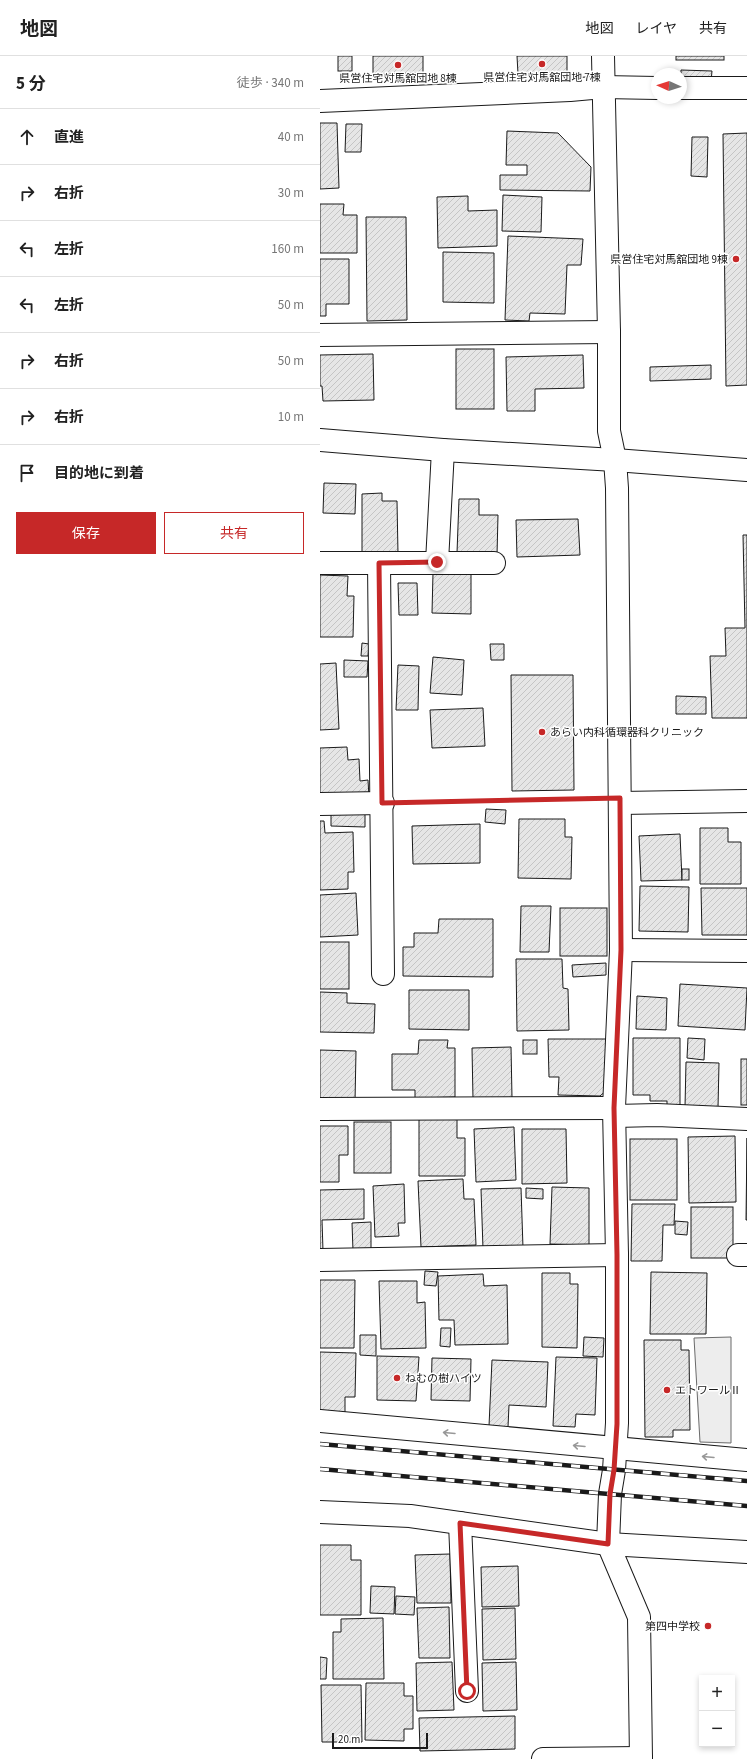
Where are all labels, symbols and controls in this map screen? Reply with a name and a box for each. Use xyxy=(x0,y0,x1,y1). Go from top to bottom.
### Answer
text: 地図 xyxy=(20,16,58,43)
text: 地図 xyxy=(585,19,613,39)
text: レイヤ xyxy=(635,19,677,39)
text: 共有 xyxy=(699,19,727,39)
marker: 県営住宅対馬舘団地 7棟 xyxy=(537,59,547,69)
marker: 県営住宅対馬舘団地 8棟 xyxy=(393,60,403,70)
north arrow xyxy=(651,68,687,104)
place label: 県営住宅対馬舘団地 7棟 xyxy=(483,70,601,85)
place label: 県営住宅対馬舘団地 8棟 xyxy=(339,71,457,86)
text: 5 分 xyxy=(16,72,45,96)
text: 徒歩 · 340 m xyxy=(237,74,304,92)
icon: ahead xyxy=(16,126,38,148)
text: 直進 xyxy=(54,127,84,148)
text: 40 m xyxy=(278,128,304,146)
icon: right xyxy=(16,182,38,204)
text: 右折 xyxy=(54,183,84,204)
text: 30 m xyxy=(278,184,304,202)
icon: left xyxy=(16,238,38,260)
text: 左折 xyxy=(54,239,84,260)
text: 160 m xyxy=(271,240,304,258)
place label: 県営住宅対馬舘団地 9棟 xyxy=(610,252,728,267)
marker: 県営住宅対馬舘団地 9棟 xyxy=(731,254,741,264)
icon: left xyxy=(16,294,38,316)
text: 左折 xyxy=(54,295,84,316)
text: 50 m xyxy=(278,296,304,314)
icon: right xyxy=(16,350,38,372)
text: 右折 xyxy=(54,351,84,372)
text: 50 m xyxy=(278,352,304,370)
icon: right xyxy=(16,406,38,428)
text: 右折 xyxy=(54,407,84,428)
text: 10 m xyxy=(278,408,304,426)
icon: arrive xyxy=(16,462,38,484)
text: 目的地に到着 xyxy=(54,463,144,484)
button: 保存 xyxy=(16,512,156,554)
button: 共有 xyxy=(164,512,304,554)
route end xyxy=(428,553,446,571)
place label: あらい内科循環器科クリニック xyxy=(550,725,704,740)
marker: あらい内科循環器科クリニック xyxy=(537,727,547,737)
place label: ねむの樹ハイツ xyxy=(405,1371,482,1386)
marker: ねむの樹ハイツ xyxy=(392,1373,402,1383)
place label: エトワールⅡ xyxy=(675,1383,741,1398)
marker: エトワールⅡ xyxy=(662,1385,672,1395)
one-way arrow xyxy=(443,1430,456,1437)
one-way arrow xyxy=(573,1442,586,1449)
one-way arrow xyxy=(702,1453,715,1461)
place label: 第四中学校 xyxy=(645,1619,700,1634)
marker: 第四中学校 xyxy=(703,1621,713,1631)
map controls xyxy=(699,1675,735,1747)
button: + xyxy=(699,1675,735,1711)
route start xyxy=(458,1682,476,1700)
button: − xyxy=(699,1711,735,1747)
scale bar xyxy=(332,1731,428,1750)
text: 20 m xyxy=(338,1732,360,1747)

